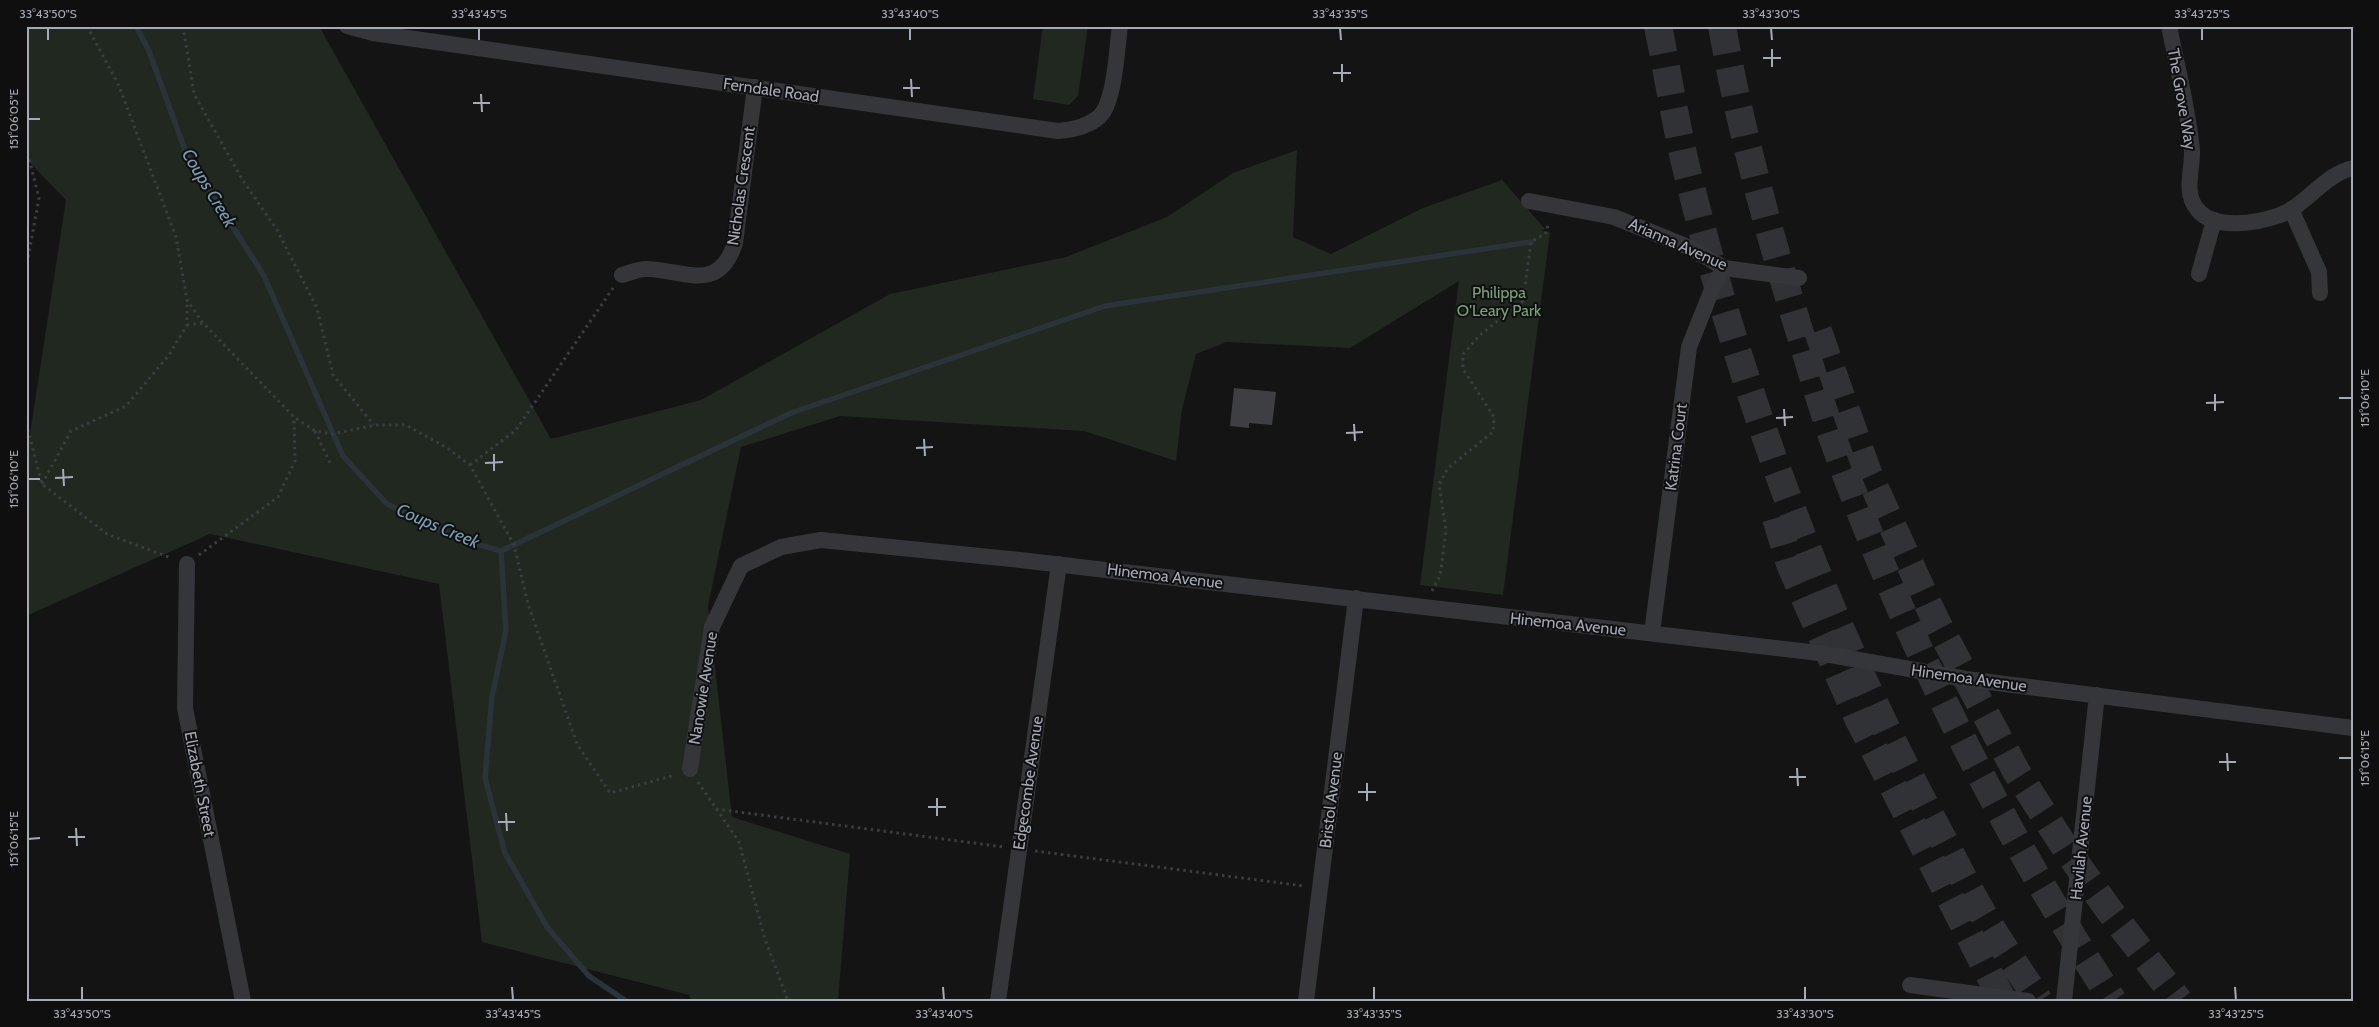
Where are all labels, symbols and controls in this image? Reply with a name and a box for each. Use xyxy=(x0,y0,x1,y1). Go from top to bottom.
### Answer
text: 33°43'50"S xyxy=(19,6,77,21)
text: 33°43'45"S xyxy=(451,6,507,21)
text: 33°43'40"S xyxy=(881,6,939,21)
text: 33°43'35"S xyxy=(1312,6,1368,21)
text: 33°43'30"S xyxy=(1742,6,1800,21)
text: 33°43'25"S xyxy=(2174,6,2230,21)
street label: The Grove Way xyxy=(2164,47,2200,151)
street label: Ferndale Road xyxy=(722,74,820,106)
text: 151°06'05"E xyxy=(6,88,21,149)
street label: Nicholas Crescent xyxy=(723,125,759,247)
water label: Coups Creek xyxy=(177,145,242,232)
street label: Arianna Avenue xyxy=(1626,214,1730,274)
park label: Philippa O'Leary Park xyxy=(1457,283,1542,320)
text: 151°06'10"E xyxy=(2357,369,2372,427)
street label: Katrina Court xyxy=(1661,402,1691,492)
text: 151°06'10"E xyxy=(6,450,21,508)
water label: Coups Creek xyxy=(393,499,484,554)
street label: Hinemoa Avenue xyxy=(1106,559,1224,593)
street label: Hinemoa Avenue xyxy=(1509,608,1627,640)
street label: Nanowie Avenue xyxy=(685,630,721,746)
street label: Hinemoa Avenue xyxy=(1910,660,2028,696)
street label: Edgecombe Avenue xyxy=(1009,715,1047,851)
street label: Elizabeth Street xyxy=(180,730,220,839)
text: 151°06'15"E xyxy=(2357,730,2372,786)
street label: Bristol Avenue xyxy=(1316,751,1346,849)
street label: Havilah Avenue xyxy=(2066,795,2096,901)
text: 151°06'15"E xyxy=(6,811,21,867)
text: 33°43'50"S xyxy=(53,1006,111,1021)
text: 33°43'45"S xyxy=(485,1006,541,1021)
text: 33°43'40"S xyxy=(915,1006,973,1021)
text: 33°43'35"S xyxy=(1346,1006,1402,1021)
text: 33°43'30"S xyxy=(1776,1006,1834,1021)
text: 33°43'25"S xyxy=(2208,1006,2264,1021)

